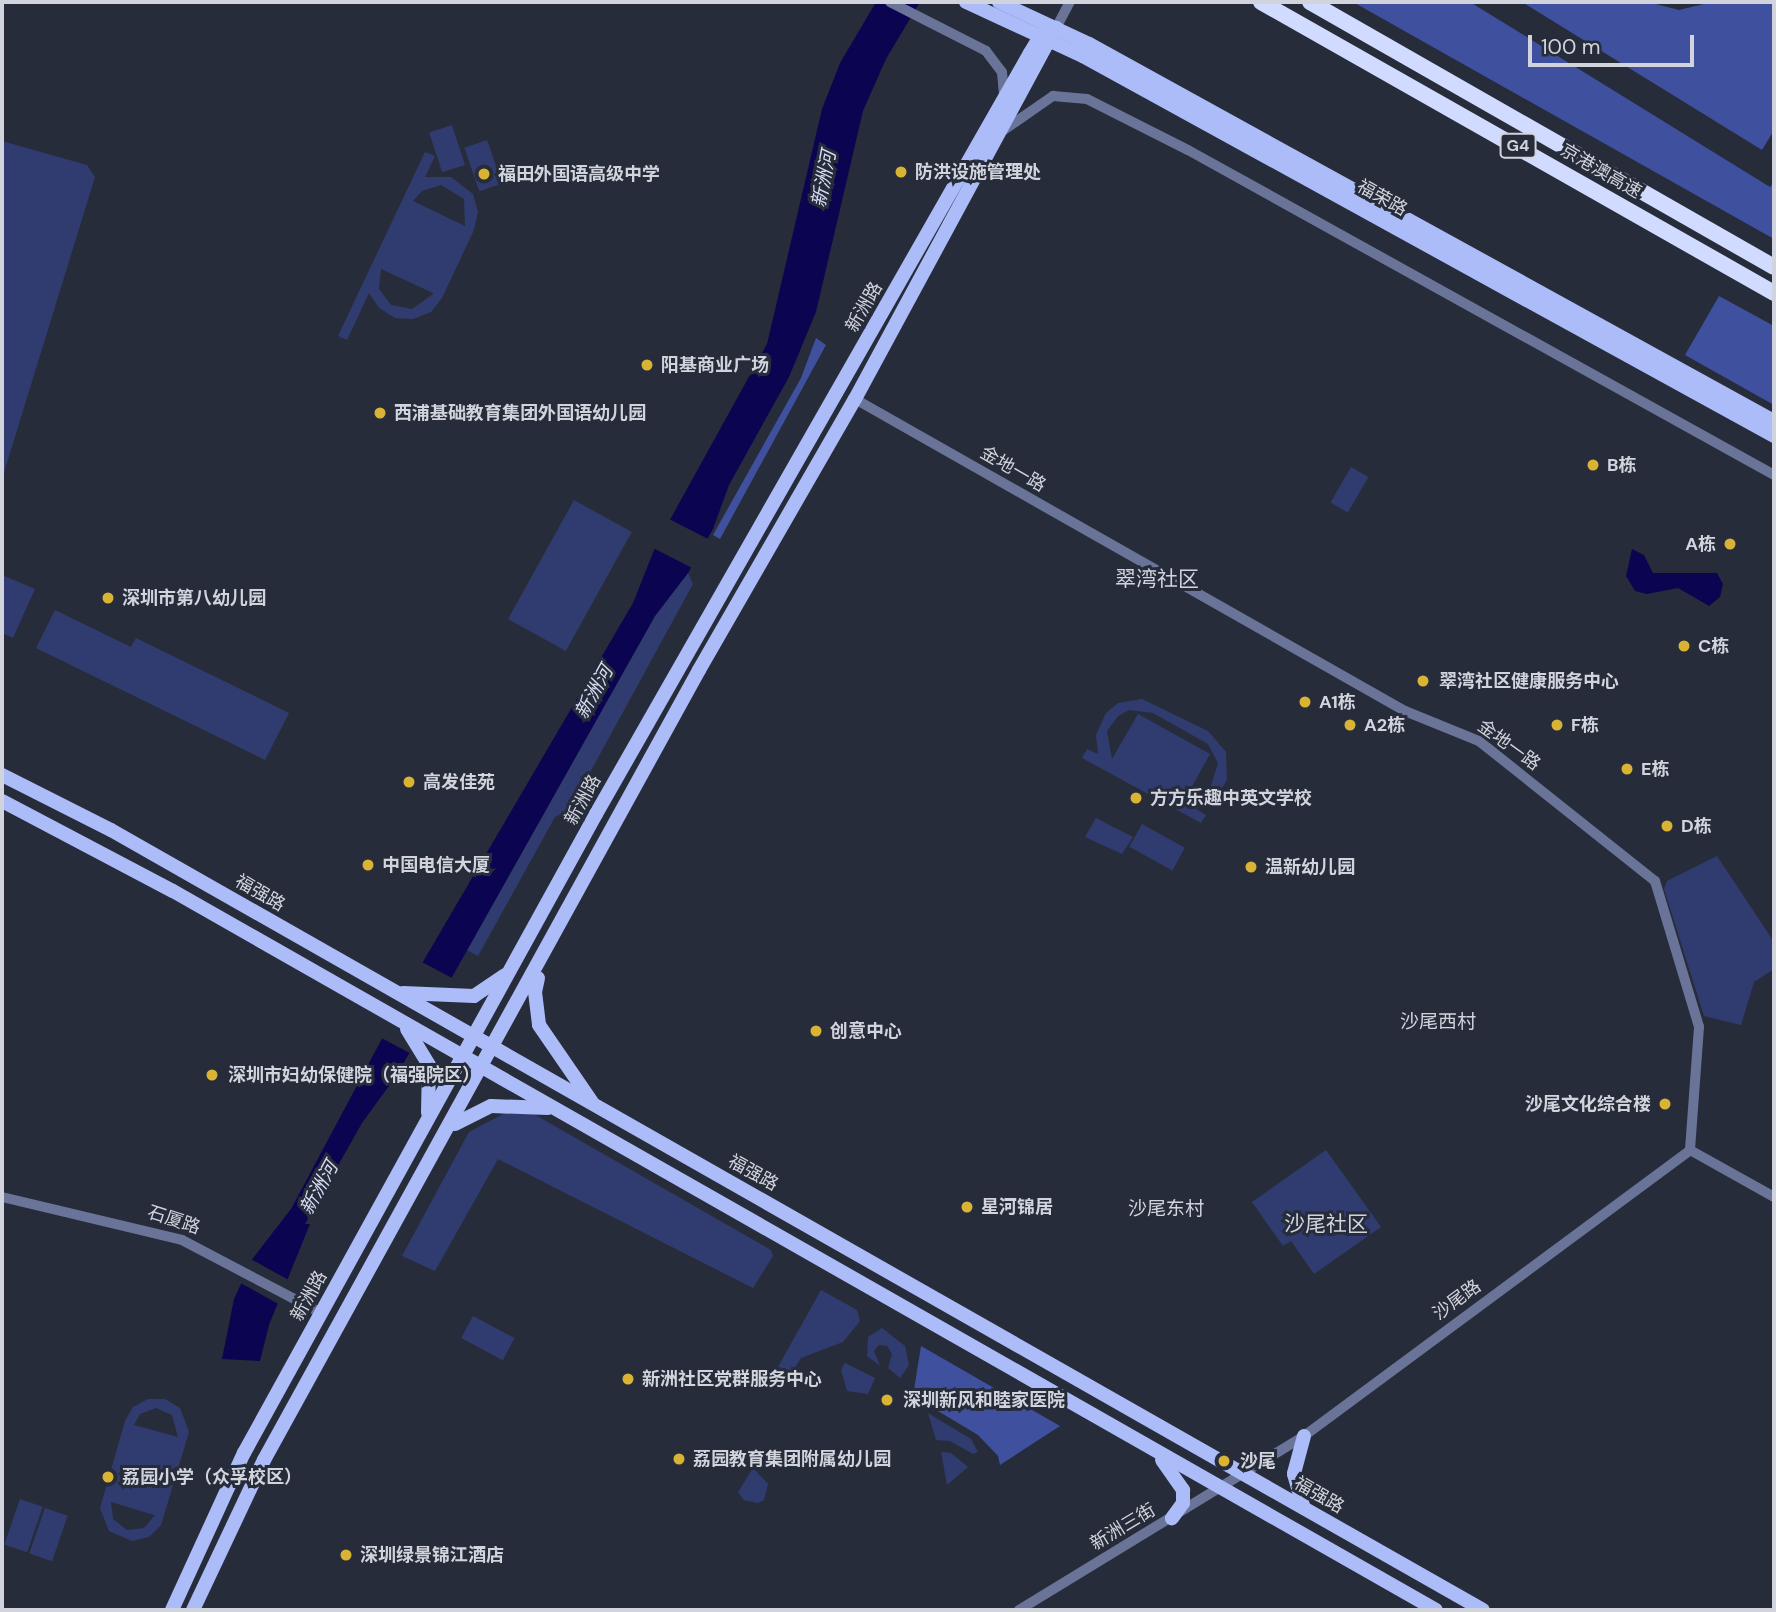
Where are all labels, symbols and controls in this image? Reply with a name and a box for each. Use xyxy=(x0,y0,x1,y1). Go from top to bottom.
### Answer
scale bar xyxy=(1531,21,1697,65)
text: 100 m xyxy=(1541,33,1601,61)
road number: G4 xyxy=(1499,134,1537,158)
street label: 京港澳高速 xyxy=(1557,139,1645,203)
water label: 新洲河 xyxy=(807,149,841,209)
place label: 防洪设施管理处 xyxy=(915,161,1041,183)
place label: 福田外国语高级中学 xyxy=(498,163,660,185)
marker: 防洪设施管理处 xyxy=(893,164,909,180)
marker: 福田外国语高级中学 xyxy=(476,166,492,182)
street label: 福荣路 xyxy=(1353,175,1411,221)
street label: 新洲路 xyxy=(841,278,887,336)
place label: 阳基商业广场 xyxy=(661,354,769,376)
marker: 阳基商业广场 xyxy=(639,357,655,373)
place label: 西浦基础教育集团外国语幼儿园 xyxy=(394,402,646,424)
marker: 西浦基础教育集团外国语幼儿园 xyxy=(372,405,388,421)
street label: 金地一路 xyxy=(976,442,1050,496)
place label: B栋 xyxy=(1607,454,1636,476)
marker: B栋 xyxy=(1585,457,1601,473)
place label: A栋 xyxy=(1685,533,1716,555)
marker: A栋 xyxy=(1722,536,1738,552)
district label: 翠湾社区 xyxy=(1115,566,1199,592)
place label: 深圳市第八幼儿园 xyxy=(122,587,266,609)
marker: 深圳市第八幼儿园 xyxy=(100,590,116,606)
place label: C栋 xyxy=(1698,635,1729,657)
marker: C栋 xyxy=(1676,638,1692,654)
water label: 新洲河 xyxy=(570,662,618,722)
place label: 翠湾社区健康服务中心 xyxy=(1439,670,1619,692)
marker: 翠湾社区健康服务中心 xyxy=(1413,671,1433,691)
place label: A1栋 xyxy=(1319,691,1356,713)
marker: A1栋 xyxy=(1297,694,1313,710)
place label: A2栋 xyxy=(1364,714,1405,736)
place label: F栋 xyxy=(1571,714,1599,736)
street label: 金地一路 xyxy=(1474,715,1544,775)
marker: A2栋 xyxy=(1342,717,1358,733)
marker: F栋 xyxy=(1549,717,1565,733)
place label: E栋 xyxy=(1641,758,1669,780)
marker: E栋 xyxy=(1619,761,1635,777)
place label: 高发佳苑 xyxy=(423,771,495,793)
street label: 新洲路 xyxy=(560,771,606,829)
marker: 高发佳苑 xyxy=(401,774,417,790)
place label: 方方乐趣中英文学校 xyxy=(1150,787,1312,809)
marker: 方方乐趣中英文学校 xyxy=(1128,790,1144,806)
place label: D栋 xyxy=(1681,815,1712,837)
marker: D栋 xyxy=(1659,818,1675,834)
place label: 中国电信大厦 xyxy=(382,854,490,876)
place label: 温新幼儿园 xyxy=(1265,856,1355,878)
marker: 中国电信大厦 xyxy=(360,857,376,873)
marker: 温新幼儿园 xyxy=(1243,859,1259,875)
street label: 福强路 xyxy=(231,870,289,916)
district label: 沙尾西村 xyxy=(1400,1011,1476,1033)
place label: 创意中心 xyxy=(830,1020,902,1042)
marker: 创意中心 xyxy=(808,1023,824,1039)
place label: 深圳市妇幼保健院（福强院区） xyxy=(228,1064,480,1086)
marker: 深圳市妇幼保健院（福强院区） xyxy=(202,1065,222,1085)
place label: 沙尾文化综合楼 xyxy=(1525,1093,1651,1115)
marker: 沙尾文化综合楼 xyxy=(1657,1096,1673,1112)
street label: 福强路 xyxy=(724,1150,782,1196)
water label: 新洲河 xyxy=(295,1158,343,1218)
place label: 星河锦居 xyxy=(981,1196,1053,1218)
district label: 沙尾东村 xyxy=(1128,1198,1204,1220)
marker: 星河锦居 xyxy=(959,1199,975,1215)
street label: 石厦路 xyxy=(145,1201,203,1239)
district label: 沙尾社区 xyxy=(1284,1211,1368,1237)
street label: 新洲路 xyxy=(286,1267,332,1325)
street label: 沙尾路 xyxy=(1429,1275,1485,1325)
place label: 新洲社区党群服务中心 xyxy=(642,1368,822,1390)
marker: 新洲社区党群服务中心 xyxy=(620,1371,636,1387)
place label: 深圳新风和睦家医院 xyxy=(903,1389,1065,1411)
marker: 深圳新风和睦家医院 xyxy=(877,1390,897,1410)
place label: 荔园教育集团附属幼儿园 xyxy=(693,1448,891,1470)
place label: 沙尾 xyxy=(1240,1450,1276,1472)
marker: 荔园教育集团附属幼儿园 xyxy=(671,1451,687,1467)
marker: 沙尾 xyxy=(1214,1451,1234,1471)
place label: 荔园小学（众孚校区） xyxy=(122,1466,302,1488)
marker: 荔园小学（众孚校区） xyxy=(100,1469,116,1485)
street label: 福强路 xyxy=(1290,1472,1348,1518)
street label: 新洲三街 xyxy=(1087,1499,1159,1555)
place label: 深圳绿景锦江酒店 xyxy=(360,1544,504,1566)
marker: 深圳绿景锦江酒店 xyxy=(338,1547,354,1563)

